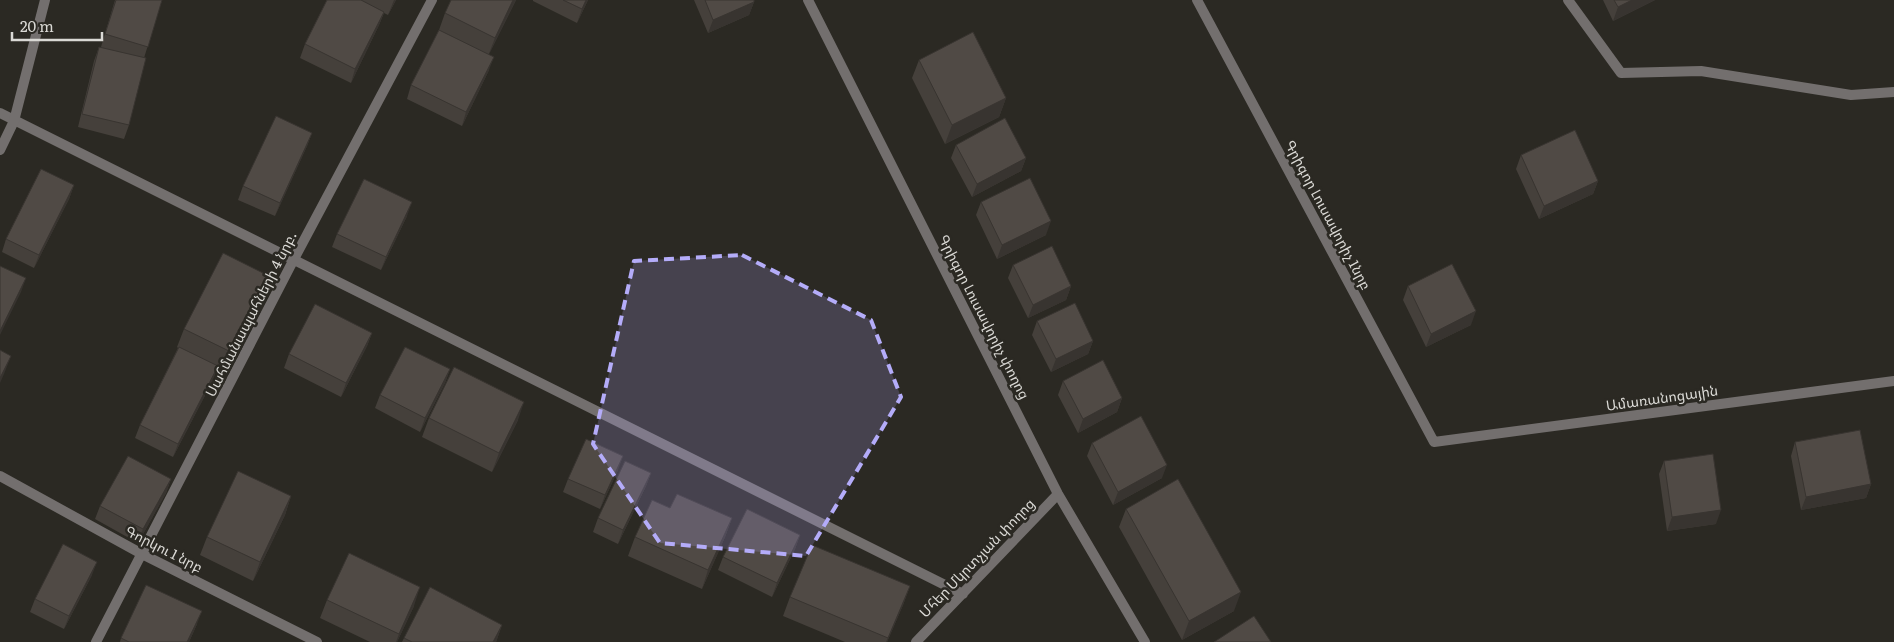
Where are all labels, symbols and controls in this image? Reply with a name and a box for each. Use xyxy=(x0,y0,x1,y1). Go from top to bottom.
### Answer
scale bar xyxy=(12,10,102,42)
text: 20 m xyxy=(20,14,54,37)
street label: Գրիգոր Լուսավորիչ 1նրբ xyxy=(1281,136,1377,293)
street label: Սահմանապահների 4 նրբ. xyxy=(200,227,301,400)
street label: Գրիգոր Լուսավորիչ փողոց xyxy=(935,231,1035,402)
street label: Ամառանոցային xyxy=(1605,379,1719,415)
street label: Մհեր Մկրտչյան փողոց xyxy=(914,493,1038,621)
street label: Գորկու 1 նրբ xyxy=(122,520,207,576)

